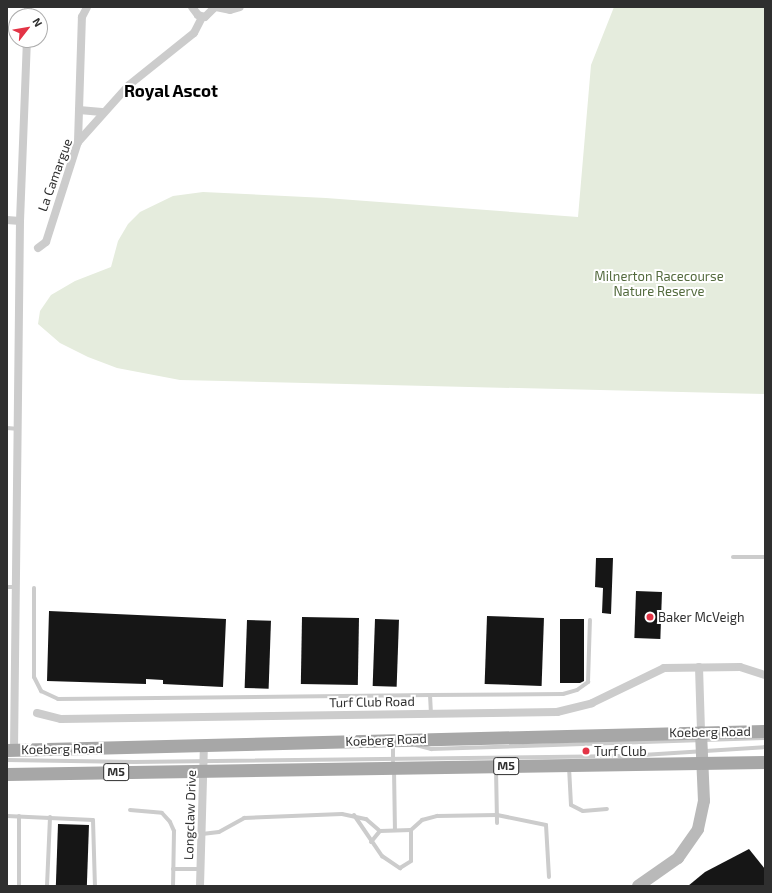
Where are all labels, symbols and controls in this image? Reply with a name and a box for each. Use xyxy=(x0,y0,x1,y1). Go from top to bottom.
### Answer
north arrow xyxy=(8,8,48,48)
text: N xyxy=(30,15,45,29)
district label: Royal Ascot xyxy=(124,81,218,101)
street label: La Camargue xyxy=(35,136,75,214)
park label: Milnerton Racecourse Nature Reserve xyxy=(594,269,724,300)
place label: Baker McVeigh xyxy=(658,609,745,625)
marker: Baker McVeigh xyxy=(645,612,655,622)
street label: Turf Club Road xyxy=(329,693,415,711)
street label: Koeberg Road xyxy=(669,723,751,741)
street label: Koeberg Road xyxy=(345,731,427,749)
street label: Koeberg Road xyxy=(21,740,103,758)
place label: Turf Club xyxy=(594,743,647,759)
marker: Turf Club xyxy=(581,746,591,756)
road number: M5 xyxy=(493,756,519,776)
road number: M5 xyxy=(103,762,129,782)
street label: Longclaw Drive xyxy=(181,769,199,861)

